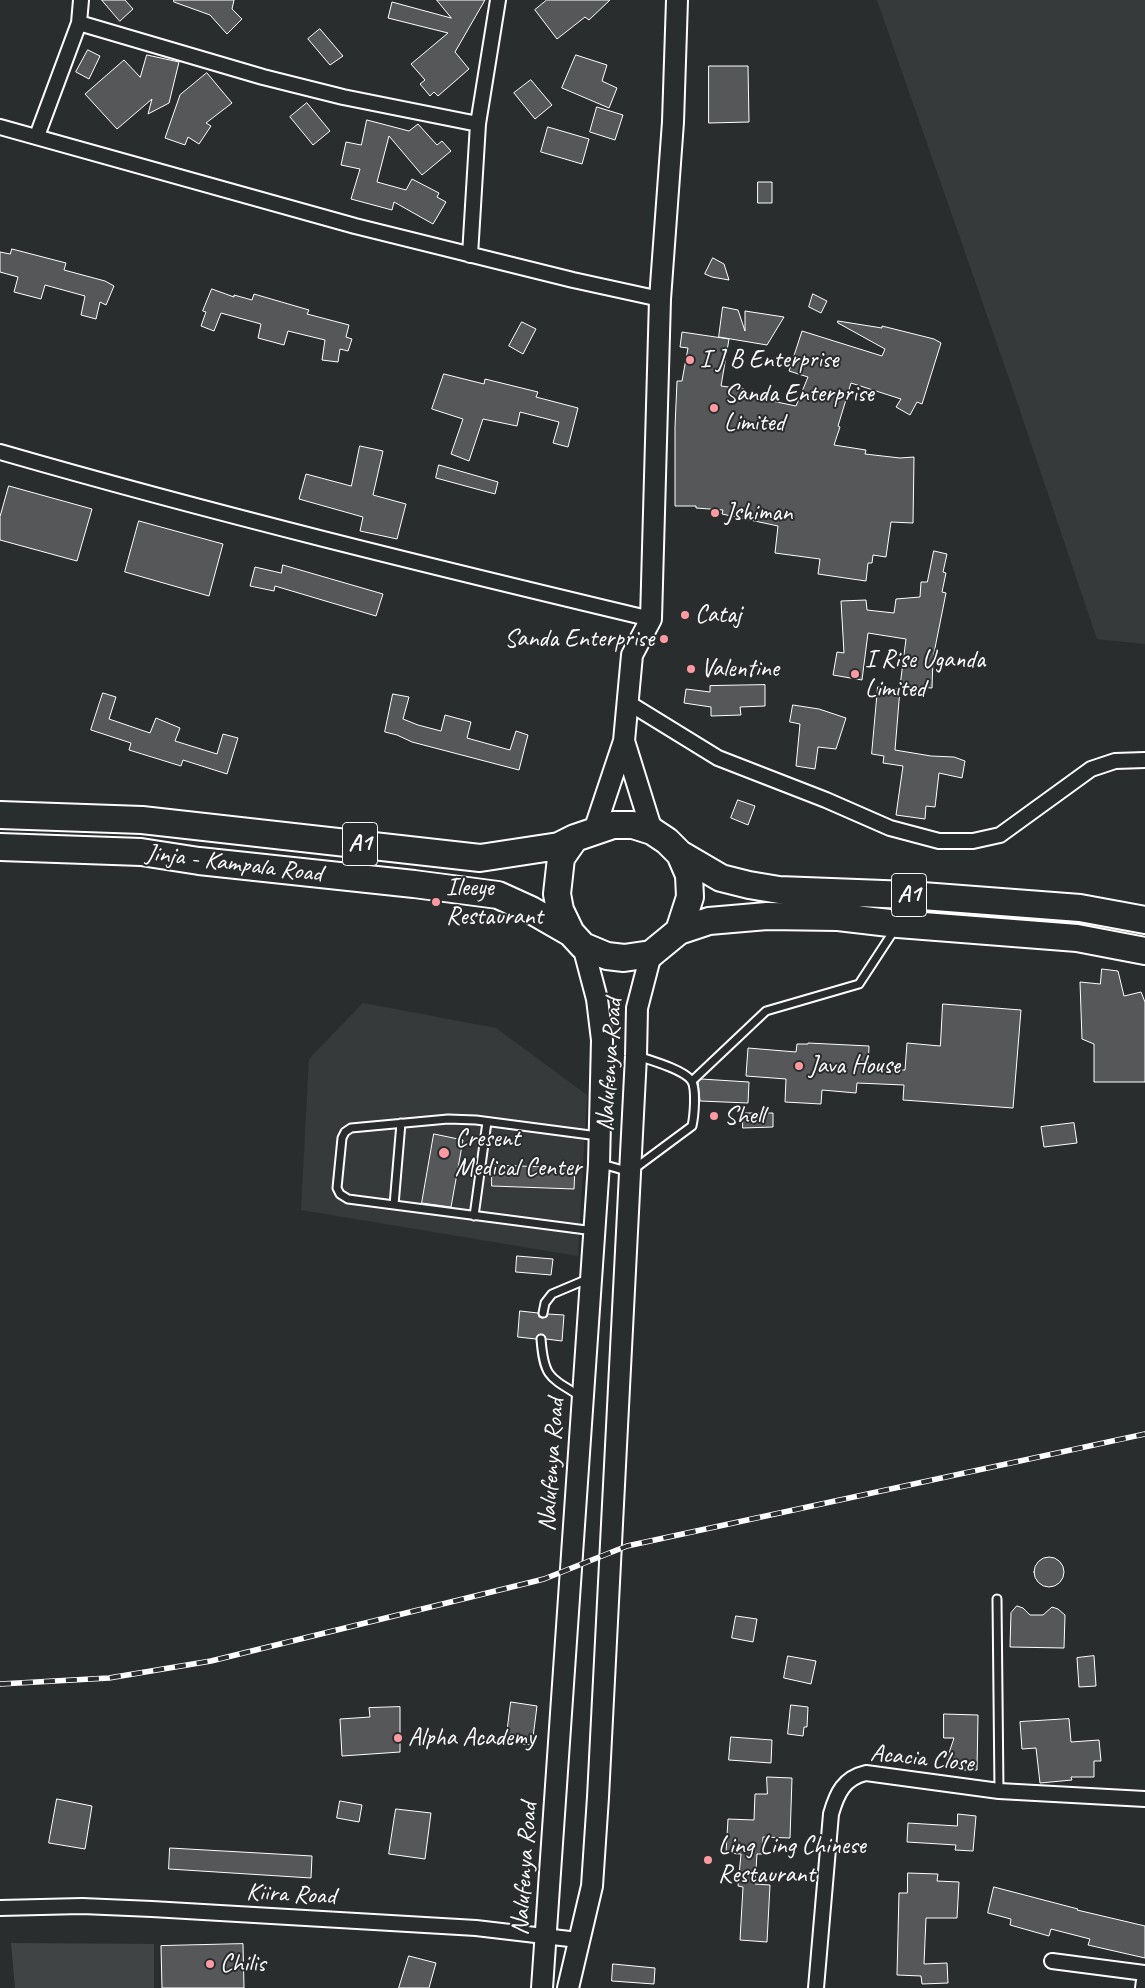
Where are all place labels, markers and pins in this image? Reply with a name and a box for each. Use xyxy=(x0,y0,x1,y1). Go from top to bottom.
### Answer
place label: I J B Enterprise xyxy=(700,345,838,375)
marker: I J B Enterprise xyxy=(684,354,696,366)
place label: Sanda Enterprise Limited xyxy=(724,379,874,438)
marker: Sanda Enterprise Limited xyxy=(708,402,720,414)
place label: Jshiman xyxy=(725,498,792,528)
marker: Jshiman xyxy=(709,507,721,519)
place label: Cataj xyxy=(695,600,741,630)
marker: Cataj xyxy=(679,609,691,621)
place label: Sanda Enterprise xyxy=(504,624,654,654)
marker: Sanda Enterprise xyxy=(658,633,670,645)
place label: I Rise Uganda Limited xyxy=(865,645,985,704)
place label: Valentine xyxy=(701,654,779,684)
marker: Valentine xyxy=(685,663,697,675)
marker: I Rise Uganda Limited xyxy=(849,668,861,680)
place label: Ileeye Restaurant xyxy=(446,873,543,932)
marker: Ileeye Restaurant xyxy=(430,896,442,908)
place label: Java House xyxy=(809,1051,900,1081)
marker: Java House xyxy=(793,1060,805,1072)
place label: Shell xyxy=(724,1101,765,1131)
marker: Shell xyxy=(708,1110,720,1122)
place label: Cresent Medical Center xyxy=(455,1124,581,1183)
marker: Cresent Medical Center xyxy=(437,1146,451,1160)
place label: Alpha Academy xyxy=(408,1723,535,1753)
marker: Alpha Academy xyxy=(392,1732,404,1744)
place label: Ling Ling Chinese Restaurant xyxy=(718,1831,866,1890)
marker: Ling Ling Chinese Restaurant xyxy=(702,1854,714,1866)
place label: Chilis xyxy=(220,1949,265,1979)
marker: Chilis xyxy=(204,1958,216,1970)

